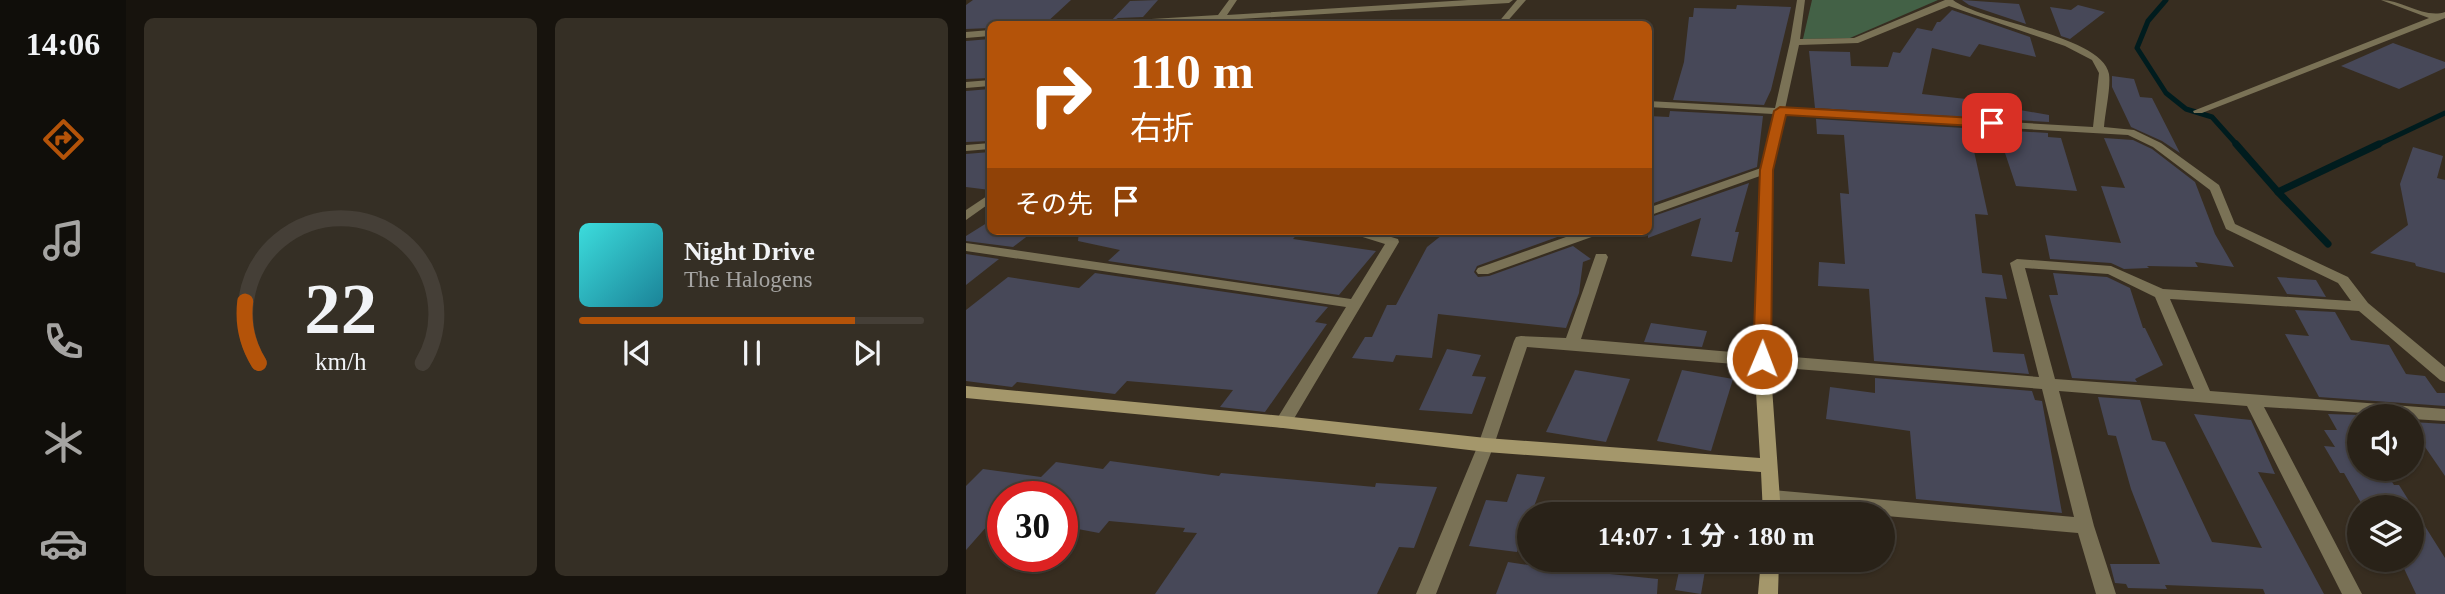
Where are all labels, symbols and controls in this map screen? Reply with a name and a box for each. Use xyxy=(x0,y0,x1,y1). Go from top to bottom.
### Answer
text: 14:06 xyxy=(26,26,100,62)
text: 110 m xyxy=(1130,44,1254,99)
icon: right xyxy=(1015,49,1106,140)
pin xyxy=(1962,93,2022,153)
icon: arrive xyxy=(1973,104,2011,142)
text: 右折 xyxy=(1130,110,1194,146)
icon: directions xyxy=(39,115,88,164)
icon: arrive xyxy=(1107,182,1145,220)
text: その先 xyxy=(1015,190,1093,219)
icon: music xyxy=(39,216,88,265)
text: Night Drive xyxy=(684,237,815,266)
text: The Halogens xyxy=(684,267,812,292)
text: 22 xyxy=(304,268,377,349)
icon: phone xyxy=(39,317,88,366)
position arrow xyxy=(1725,322,1799,396)
icon: previous xyxy=(618,334,656,372)
icon: pause xyxy=(733,334,771,372)
icon: next xyxy=(848,334,886,372)
text: km/h xyxy=(315,348,367,375)
map controls xyxy=(2347,404,2424,572)
button: sound xyxy=(2347,404,2424,481)
icon: climate xyxy=(39,418,88,467)
speed limit sign: 30 xyxy=(987,481,1078,572)
button: layers xyxy=(2347,495,2424,572)
icon: car xyxy=(39,519,88,568)
text: 14:07 · 1 分 · 180 m xyxy=(1598,522,1814,551)

